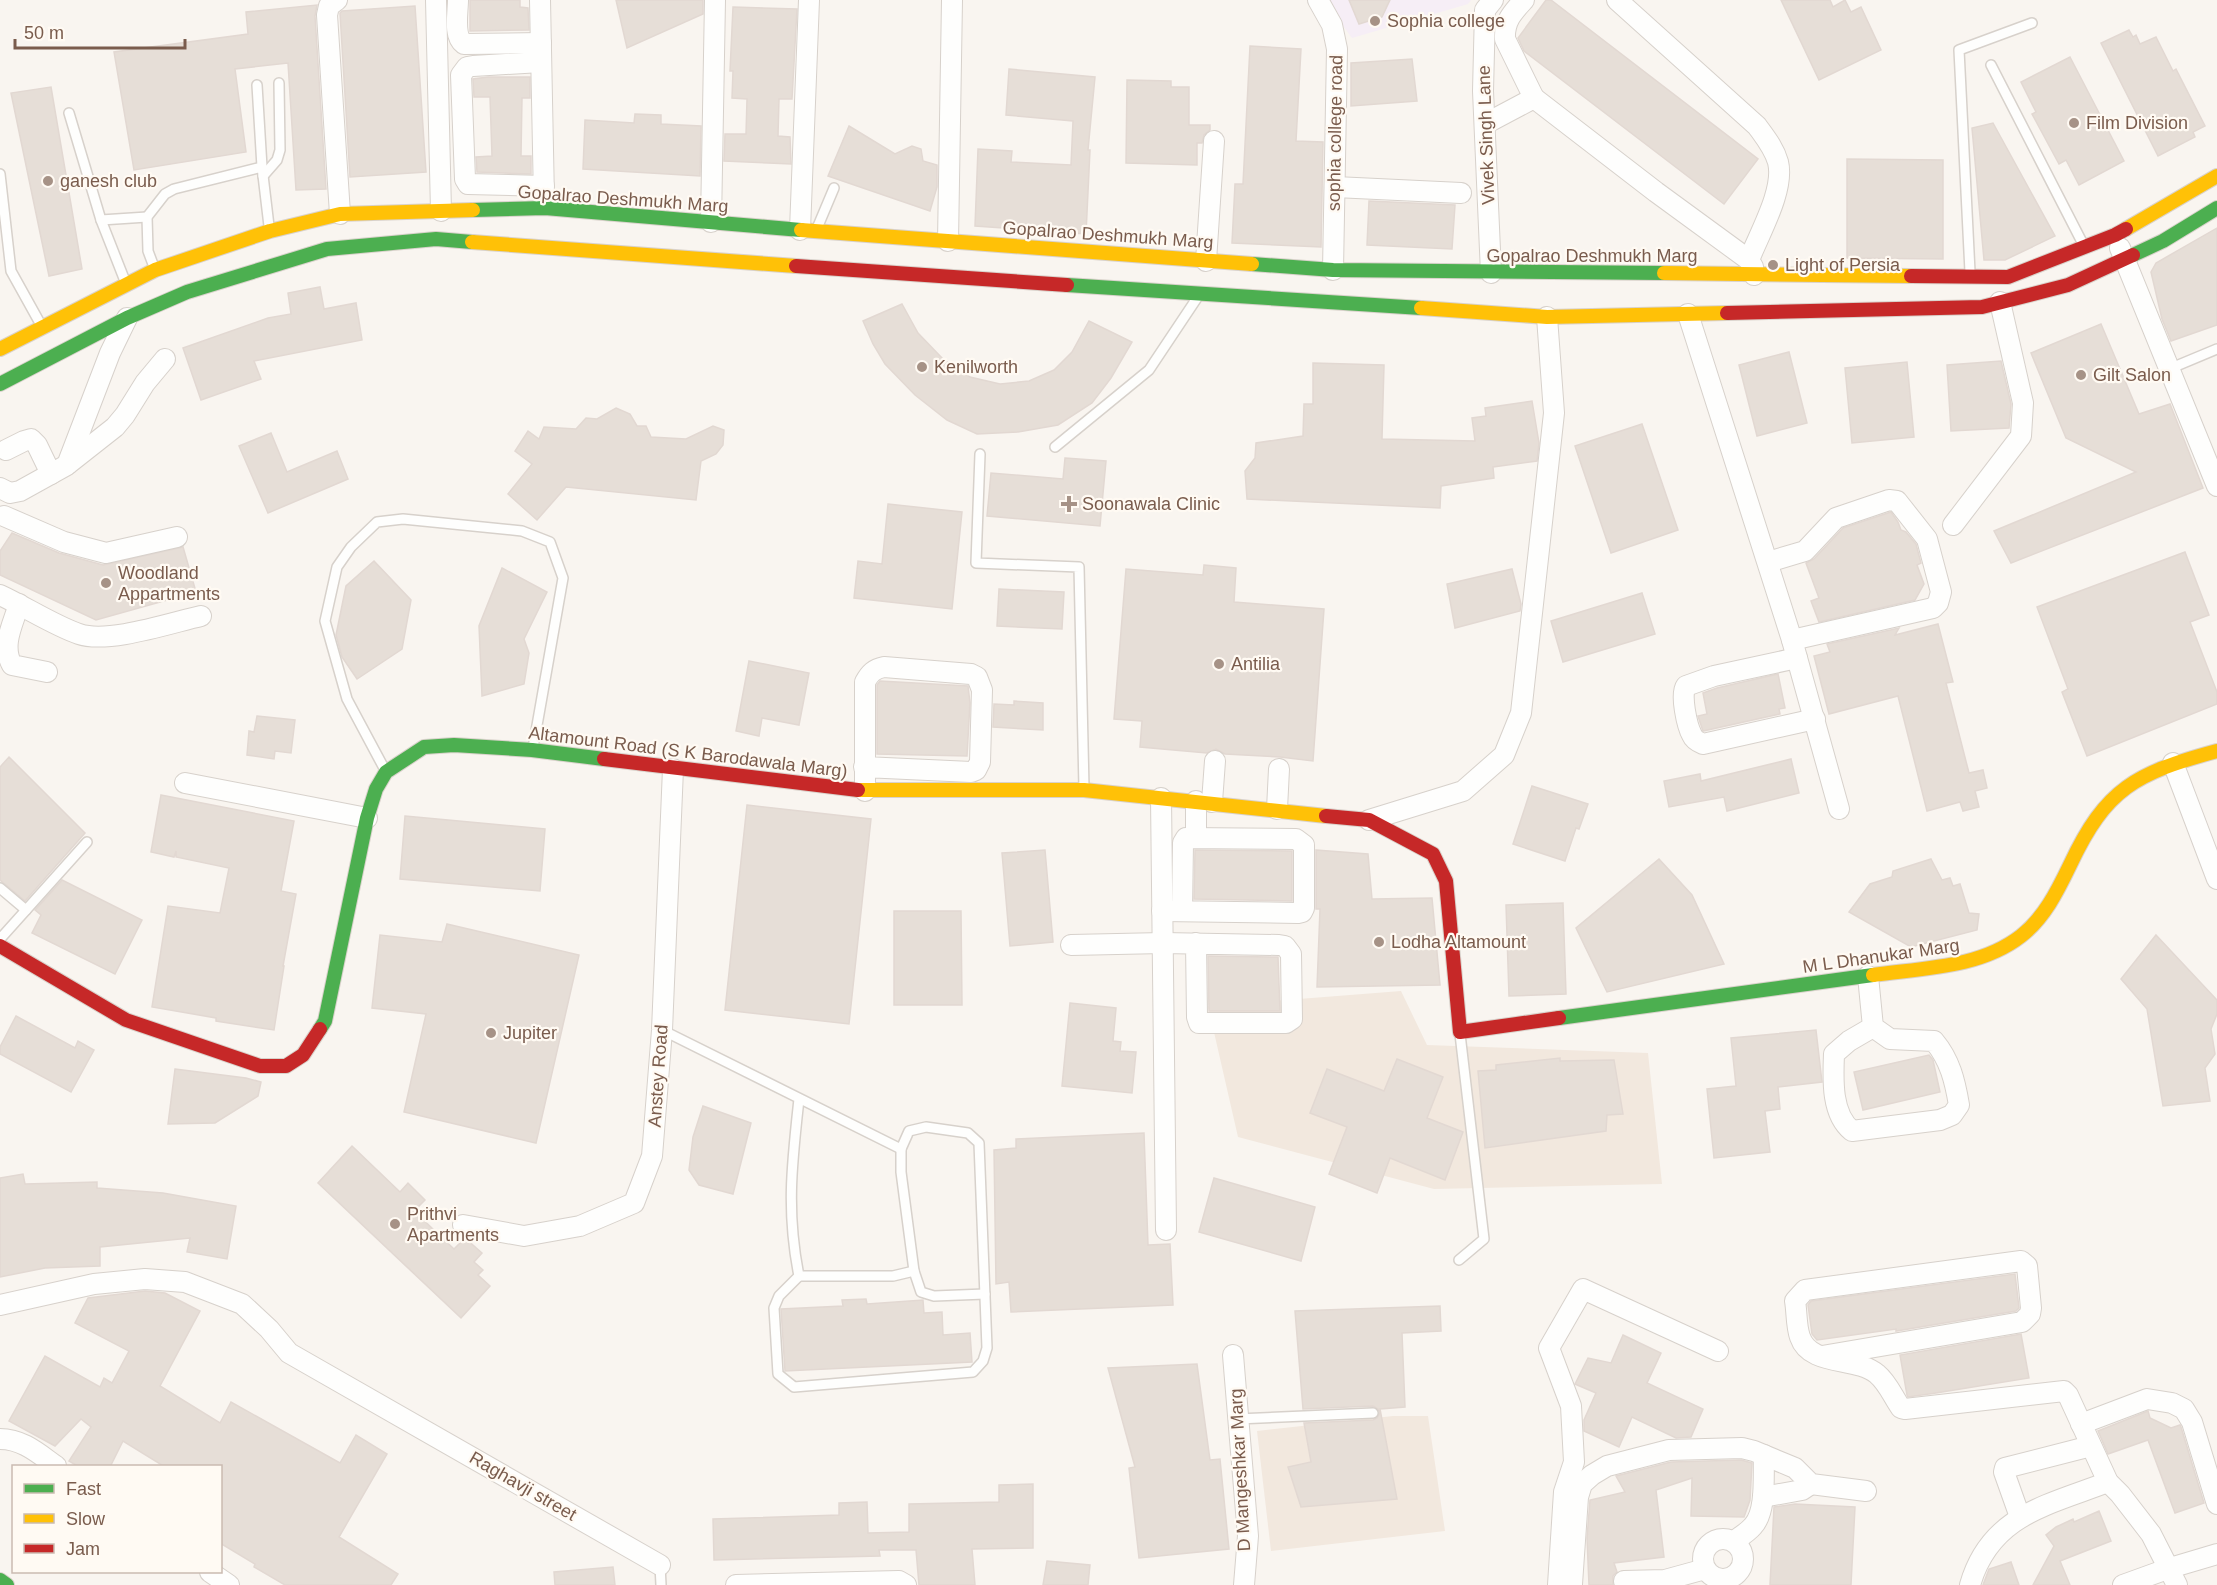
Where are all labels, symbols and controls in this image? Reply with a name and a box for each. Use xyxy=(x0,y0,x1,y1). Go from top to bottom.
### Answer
place label: Sophia college xyxy=(1387,11,1505,31)
scale bar xyxy=(15,12,184,50)
marker: Sophia college xyxy=(1368,14,1382,28)
text: 50 m xyxy=(24,23,64,43)
street label: sophia college road xyxy=(1324,55,1346,211)
street label: Vivek Singh Lane xyxy=(1474,65,1498,205)
place label: Film Division xyxy=(2086,113,2188,133)
marker: Film Division xyxy=(2067,116,2081,130)
place label: ganesh club xyxy=(60,171,157,191)
marker: ganesh club xyxy=(41,174,55,188)
street label: Gopalrao Deshmukh Marg xyxy=(517,182,729,216)
street label: Gopalrao Deshmukh Marg xyxy=(1002,218,1214,252)
street label: Gopalrao Deshmukh Marg xyxy=(1486,246,1698,266)
place label: Light of Persia xyxy=(1785,255,1901,275)
marker: Light of Persia xyxy=(1766,258,1780,272)
place label: Kenilworth xyxy=(934,357,1018,377)
marker: Kenilworth xyxy=(915,360,929,374)
place label: Gilt Salon xyxy=(2093,365,2171,385)
marker: Gilt Salon xyxy=(2074,368,2088,382)
place label: Soonawala Clinic xyxy=(1082,494,1220,514)
marker: Soonawala Clinic xyxy=(1060,495,1078,513)
place label: Woodland Appartments xyxy=(118,563,220,604)
marker: Woodland Appartments xyxy=(99,576,113,590)
place label: Antilia xyxy=(1231,654,1281,674)
marker: Antilia xyxy=(1212,657,1226,671)
street label: Altamount Road (S K Barodawala Marg) xyxy=(527,723,849,781)
place label: Lodha Altamount xyxy=(1391,932,1526,952)
marker: Lodha Altamount xyxy=(1372,935,1386,949)
street label: M L Dhanukar Marg xyxy=(1801,935,1961,977)
place label: Jupiter xyxy=(503,1023,557,1043)
street label: Anstey Road xyxy=(644,1024,672,1128)
marker: Jupiter xyxy=(484,1026,498,1040)
place label: Prithvi Apartments xyxy=(407,1204,499,1245)
marker: Prithvi Apartments xyxy=(388,1217,402,1231)
street label: D Mangeshkar Marg xyxy=(1226,1388,1254,1552)
street label: Raghavji street xyxy=(466,1447,580,1525)
legend xyxy=(12,1465,222,1573)
text: Fast xyxy=(66,1479,101,1499)
text: Slow xyxy=(66,1509,106,1529)
text: Jam xyxy=(66,1539,100,1559)

